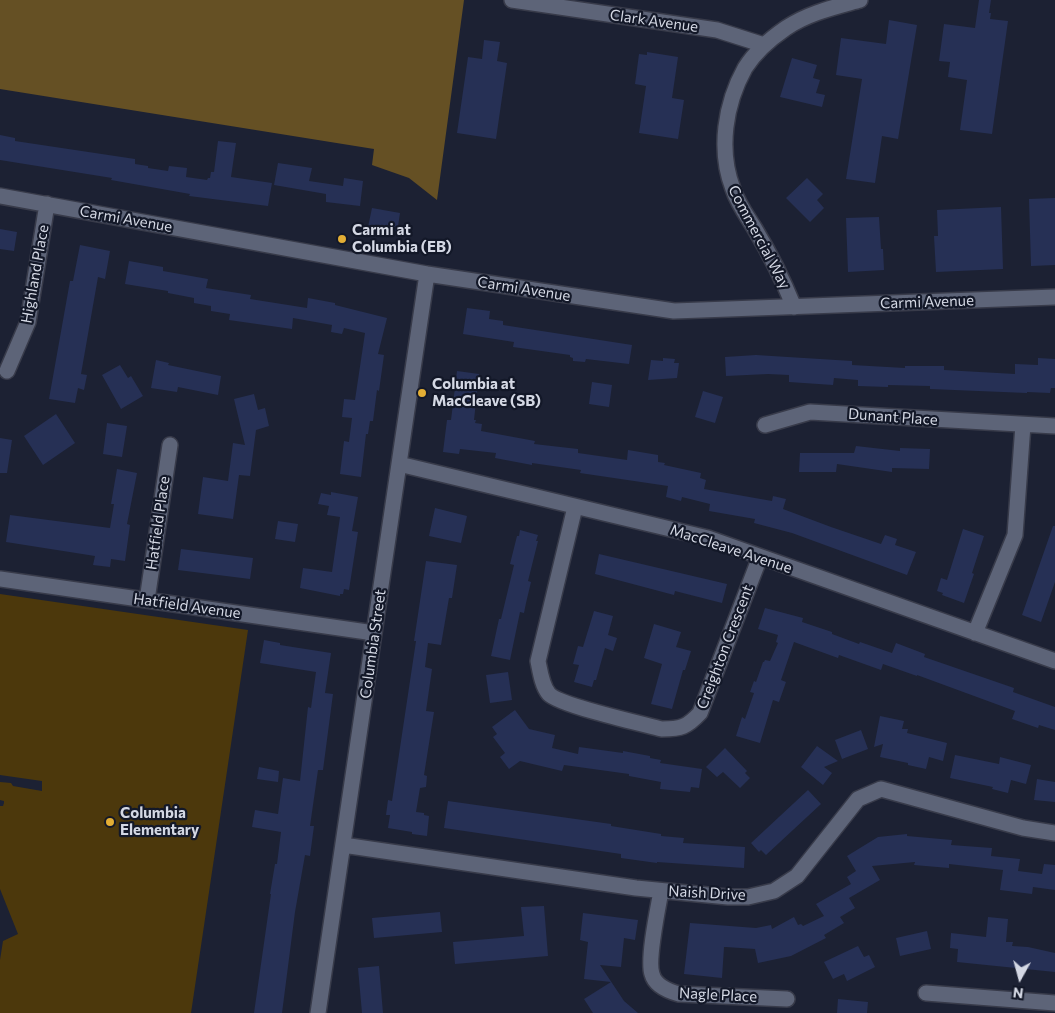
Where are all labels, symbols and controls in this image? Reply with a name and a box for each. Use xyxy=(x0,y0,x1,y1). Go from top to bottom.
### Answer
street label: Clark Avenue xyxy=(609,6,699,36)
street label: Commercial Way xyxy=(724,182,794,292)
street label: Carmi Avenue xyxy=(78,202,174,236)
place label: Carmi at Columbia (EB) xyxy=(352,221,452,256)
street label: Highland Place xyxy=(17,223,53,325)
marker: Carmi at Columbia (EB) xyxy=(336,233,348,245)
street label: Carmi Avenue xyxy=(476,273,572,305)
street label: Carmi Avenue xyxy=(880,291,974,313)
place label: Columbia at MacCleave (SB) xyxy=(432,375,541,410)
marker: Columbia at MacCleave (SB) xyxy=(416,387,428,399)
street label: Dunant Place xyxy=(848,405,938,429)
street label: Hatfield Place xyxy=(142,475,174,571)
street label: MacCleave Avenue xyxy=(668,521,794,577)
street label: Creighton Crescent xyxy=(693,582,757,712)
street label: Columbia Street xyxy=(356,588,390,700)
street label: Hatfield Avenue xyxy=(132,590,242,622)
place label: Columbia Elementary xyxy=(120,804,199,839)
marker: Columbia Elementary xyxy=(104,816,116,828)
street label: Naish Drive xyxy=(668,882,746,904)
north arrow xyxy=(995,953,1045,1003)
street label: Nagle Place xyxy=(678,984,758,1006)
text: N xyxy=(1012,984,1024,1002)

